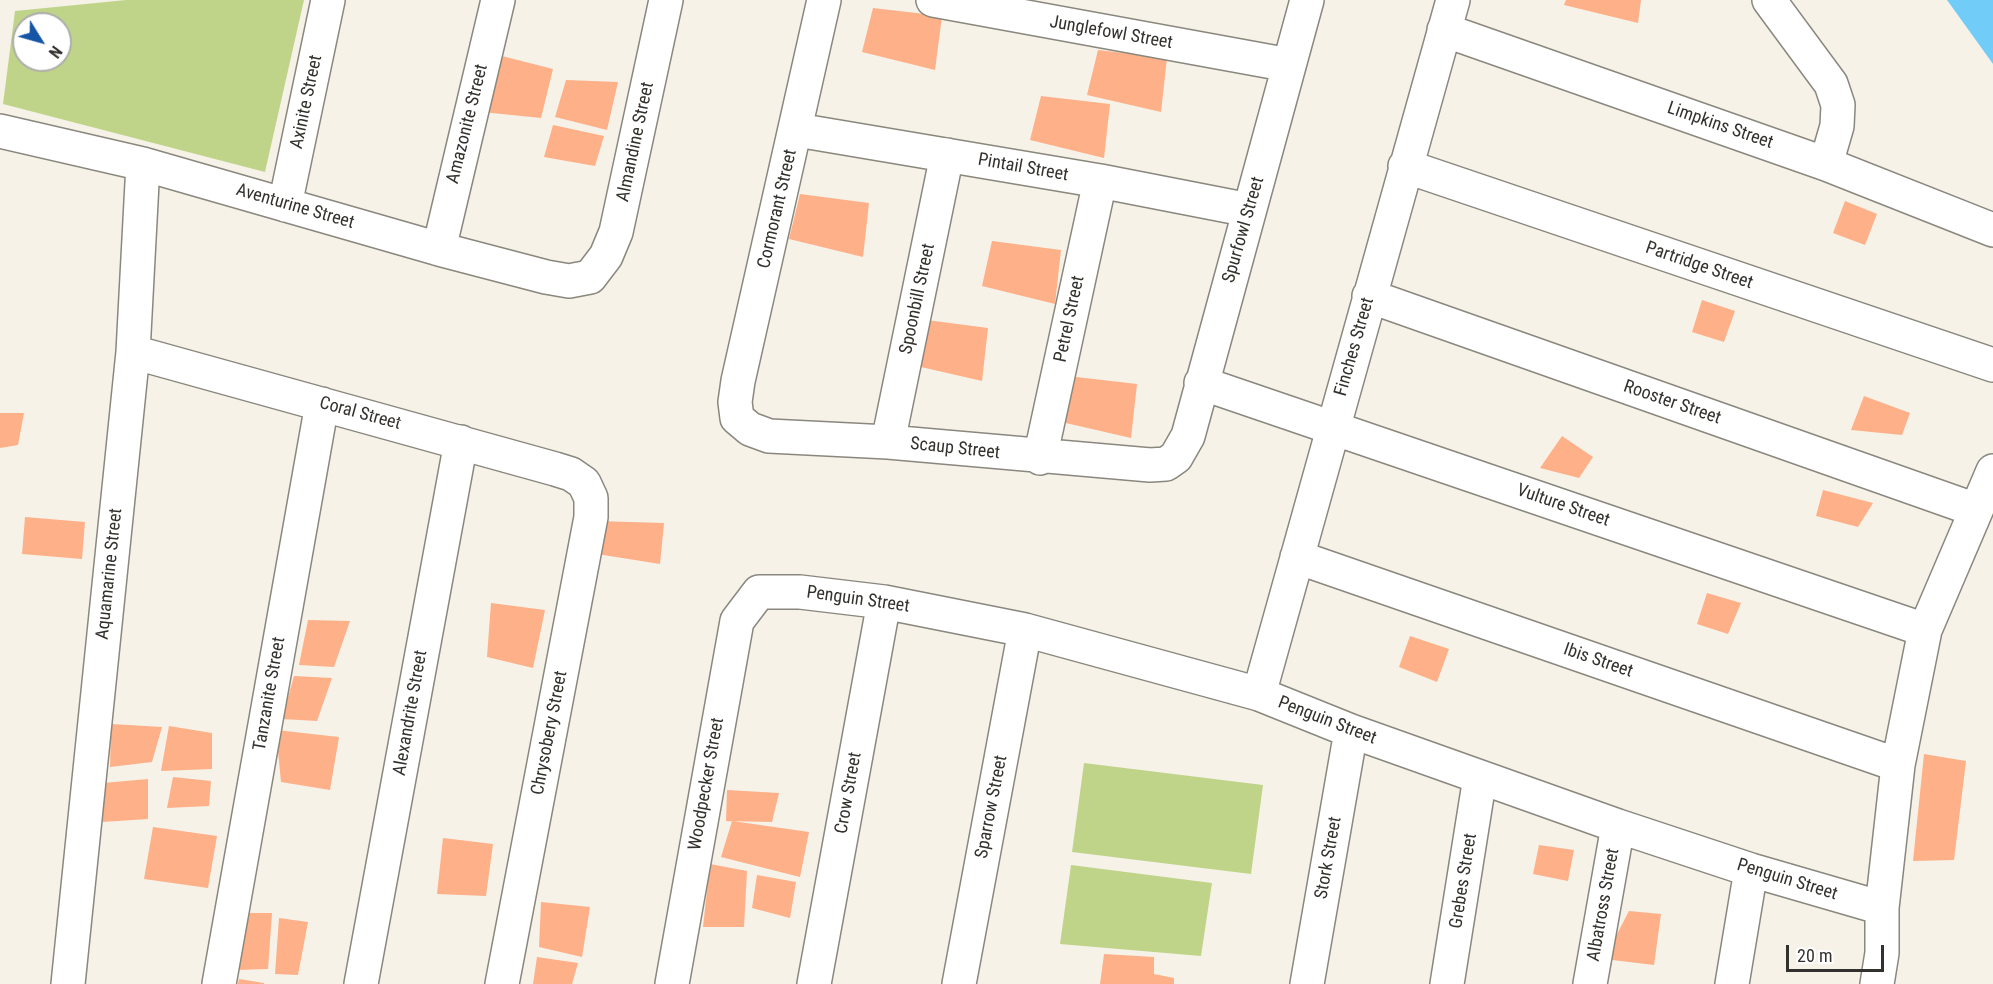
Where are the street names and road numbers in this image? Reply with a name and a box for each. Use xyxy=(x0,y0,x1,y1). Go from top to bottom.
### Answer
street label: Junglefowl Street xyxy=(1048,12,1174,54)
street label: Axinite Street xyxy=(287,53,327,151)
street label: Amazonite Street xyxy=(443,62,493,186)
street label: Almandine Street xyxy=(613,80,659,204)
street label: Limpkins Street xyxy=(1664,98,1776,154)
street label: Cormorant Street xyxy=(754,147,802,271)
street label: Pintail Street xyxy=(976,149,1070,187)
street label: Spurfowl Street xyxy=(1219,174,1269,286)
street label: Aventurine Street xyxy=(233,180,357,234)
street label: Partridge Street xyxy=(1643,238,1755,294)
street label: Spoonbill Street xyxy=(896,242,940,356)
street label: Petrel Street xyxy=(1050,274,1090,364)
street label: Finches Street xyxy=(1331,295,1379,399)
street label: Rooster Street xyxy=(1621,376,1723,430)
street label: Coral Street xyxy=(317,393,403,435)
street label: Scaup Street xyxy=(909,434,1001,464)
street label: Vulture Street xyxy=(1514,480,1612,532)
street label: Aquamarine Street xyxy=(92,507,128,641)
street label: Penguin Street xyxy=(805,582,911,618)
street label: Tanzanite Street xyxy=(249,635,291,753)
street label: Ibis Street xyxy=(1560,639,1636,683)
street label: Alexandrite Street xyxy=(389,649,433,777)
street label: Chrysobery Street xyxy=(527,669,573,797)
street label: Penguin Street xyxy=(1275,692,1379,750)
street label: Woodpecker Street xyxy=(685,716,729,852)
street label: Crow Street xyxy=(831,750,867,836)
street label: Sparrow Street xyxy=(971,754,1013,860)
street label: Stork Street xyxy=(1311,815,1347,901)
street label: Grebes Street xyxy=(1446,832,1482,930)
street label: Albatross Street xyxy=(1583,847,1625,963)
street label: Penguin Street xyxy=(1734,855,1840,905)

